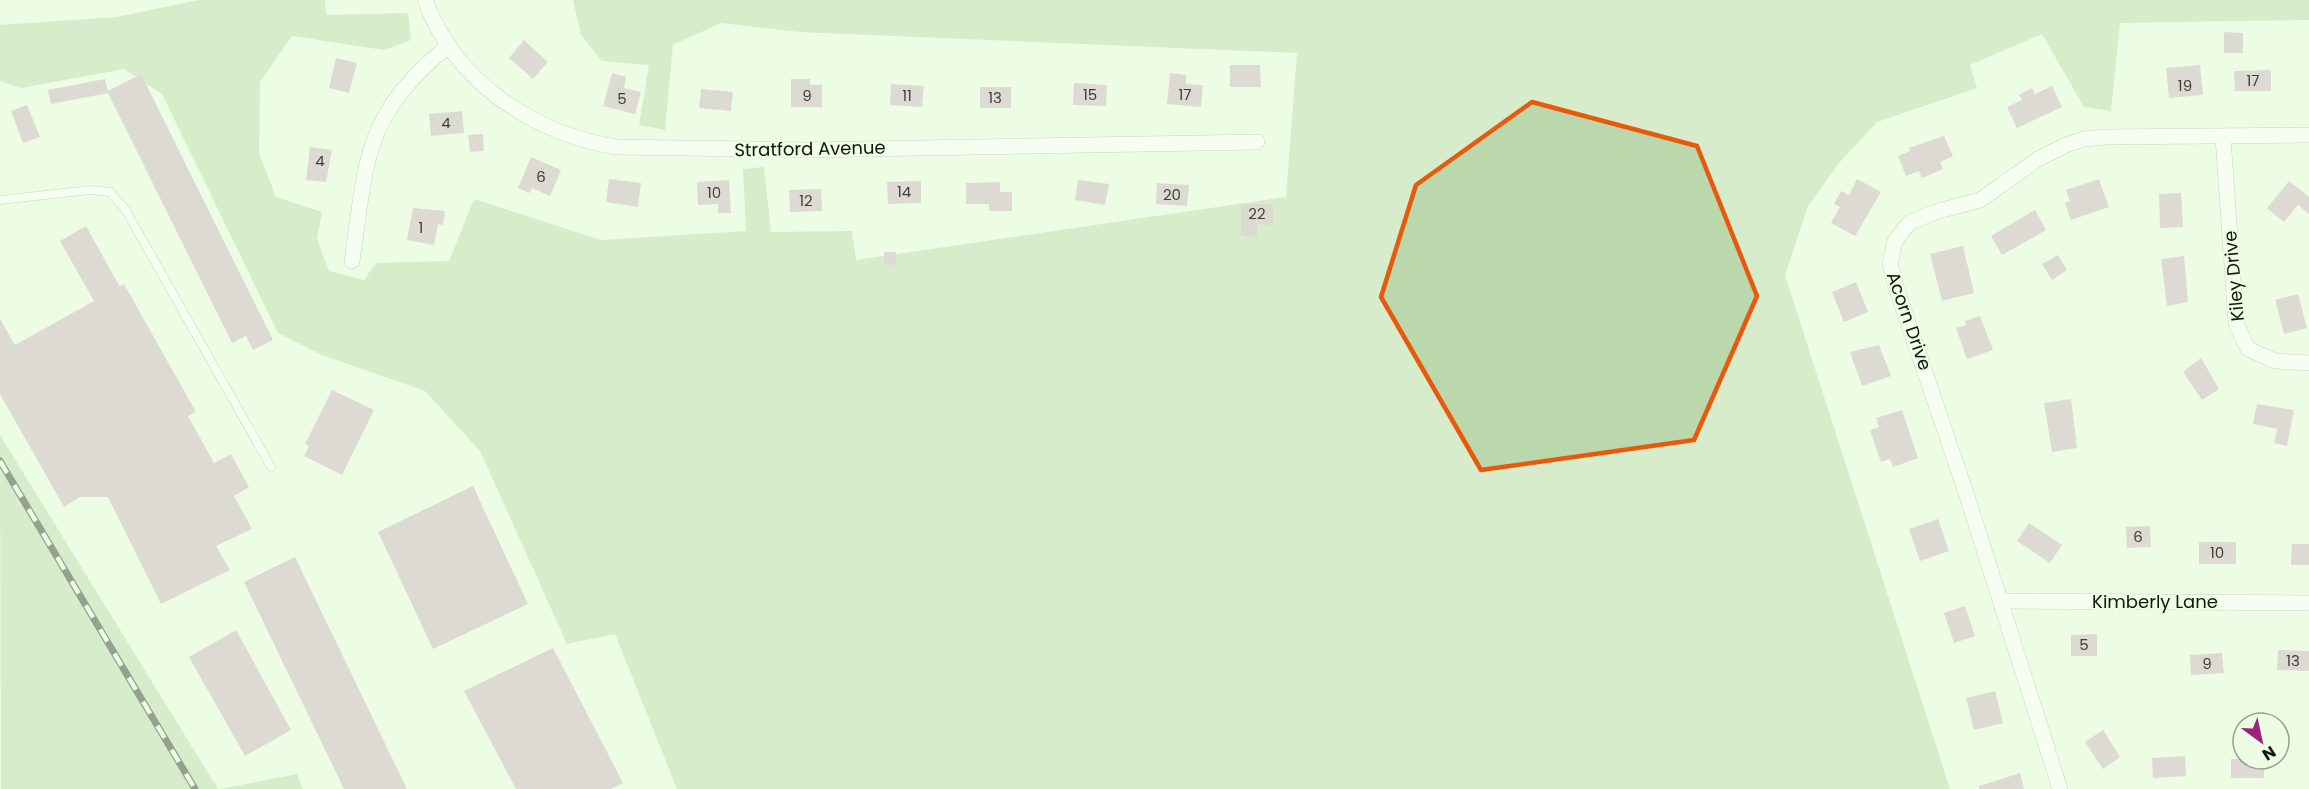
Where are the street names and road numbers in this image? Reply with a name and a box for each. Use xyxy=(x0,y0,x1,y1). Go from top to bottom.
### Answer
street label: Stratford Avenue xyxy=(734,135,886,162)
street label: Kiley Drive xyxy=(2217,230,2250,322)
street label: Acorn Drive xyxy=(1881,268,1938,373)
street label: Kimberly Lane xyxy=(2092,589,2218,614)

